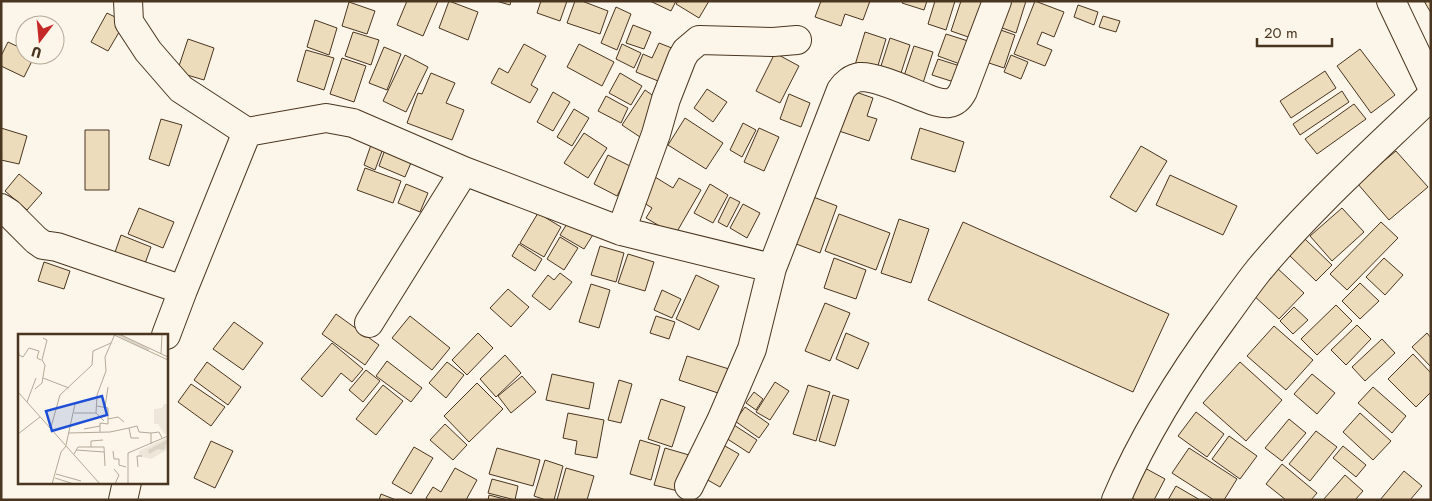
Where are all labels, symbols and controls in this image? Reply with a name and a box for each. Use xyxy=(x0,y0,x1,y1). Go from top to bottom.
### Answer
north arrow xyxy=(15,15,65,65)
scale bar xyxy=(1257,15,1332,47)
text: 20 m xyxy=(1264,22,1298,44)
text: U xyxy=(29,42,44,63)
inset map xyxy=(18,334,168,484)

